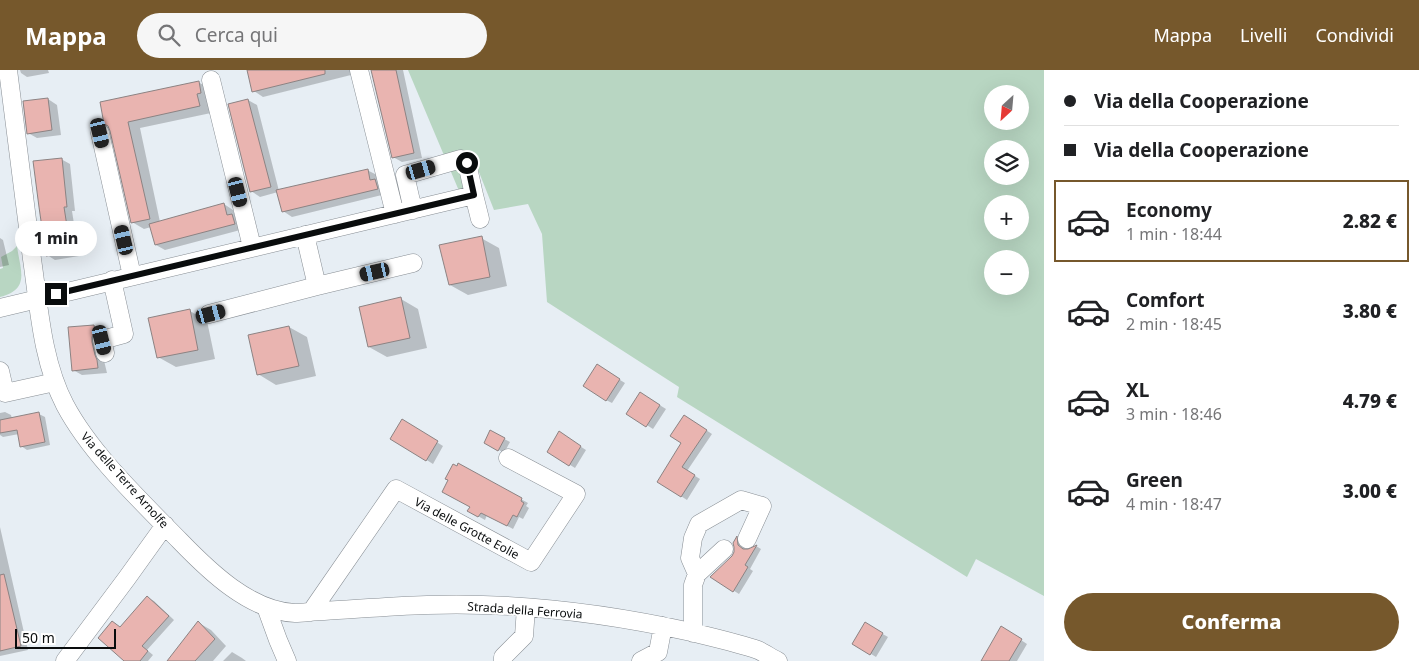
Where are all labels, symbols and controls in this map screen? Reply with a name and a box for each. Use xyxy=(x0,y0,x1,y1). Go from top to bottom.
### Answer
search box xyxy=(137,13,487,58)
text: Mappa xyxy=(25,19,107,52)
icon: search xyxy=(155,21,183,49)
text: Cerca qui xyxy=(195,22,278,48)
text: Mappa xyxy=(1153,23,1212,47)
text: Livelli xyxy=(1240,23,1287,47)
text: Condividi xyxy=(1315,23,1394,47)
north arrow xyxy=(984,85,1029,130)
map controls xyxy=(984,85,1029,295)
text: Via della Cooperazione xyxy=(1094,88,1309,114)
car xyxy=(89,117,110,149)
text: Via della Cooperazione xyxy=(1094,137,1309,163)
button: layers xyxy=(984,140,1029,185)
route start xyxy=(456,152,478,174)
car xyxy=(404,159,437,181)
car xyxy=(227,176,248,208)
button: + xyxy=(984,195,1029,240)
text: Economy xyxy=(1126,197,1212,223)
icon: car xyxy=(1066,199,1111,244)
text: 2.82 € xyxy=(1343,208,1397,234)
callout: 1 min xyxy=(15,222,97,256)
text: 1 min · 18:44 xyxy=(1126,223,1222,245)
car xyxy=(113,224,134,256)
text: 1 min xyxy=(34,227,78,249)
button: − xyxy=(984,250,1029,295)
car xyxy=(358,261,391,283)
route end xyxy=(45,283,67,305)
text: Comfort xyxy=(1126,287,1205,313)
icon: car xyxy=(1066,289,1111,334)
text: 3.80 € xyxy=(1343,298,1397,324)
car xyxy=(194,303,227,325)
text: 2 min · 18:45 xyxy=(1126,313,1222,335)
car xyxy=(91,324,112,356)
text: XL xyxy=(1126,377,1149,403)
icon: car xyxy=(1066,379,1111,424)
text: 4.79 € xyxy=(1343,388,1397,414)
text: 3 min · 18:46 xyxy=(1126,403,1222,425)
street label: Via delle Terre Arnolfe xyxy=(77,428,173,532)
text: Green xyxy=(1126,467,1183,493)
icon: car xyxy=(1066,469,1111,514)
text: 3.00 € xyxy=(1343,478,1397,504)
street label: Via delle Grotte Eolie xyxy=(412,493,523,563)
text: 4 min · 18:47 xyxy=(1126,493,1222,515)
button: Conferma xyxy=(1064,593,1399,651)
street label: Strada della Ferrovia xyxy=(467,597,583,623)
scale bar xyxy=(15,626,116,649)
text: 50 m xyxy=(22,628,55,647)

